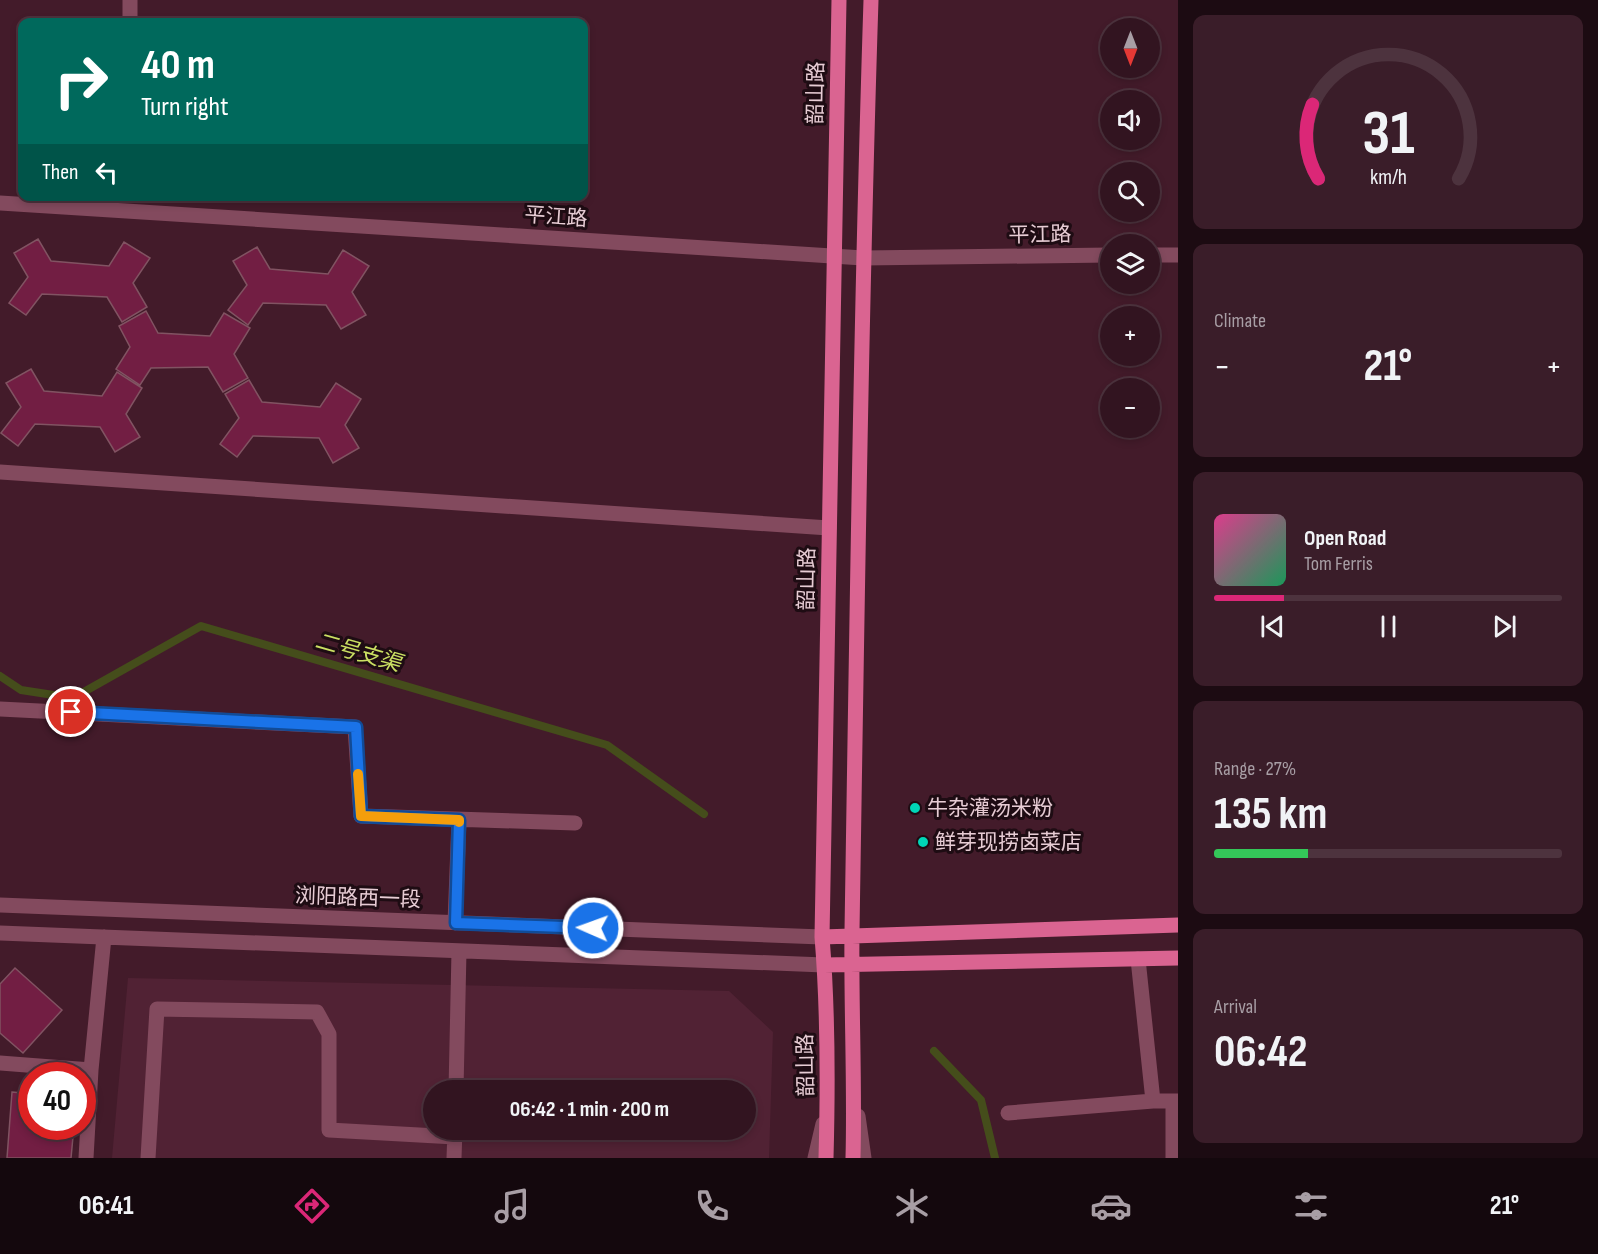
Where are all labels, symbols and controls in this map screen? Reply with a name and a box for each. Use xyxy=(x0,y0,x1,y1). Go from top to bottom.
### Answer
north arrow xyxy=(1100,18,1160,78)
map controls xyxy=(1100,18,1160,438)
text: 40 m xyxy=(141,40,215,91)
icon: right xyxy=(42,42,120,120)
street label: 韶山路 xyxy=(803,61,829,125)
button: sound xyxy=(1100,90,1160,150)
text: Turn right xyxy=(141,91,228,123)
text: 31 xyxy=(1362,97,1414,172)
icon: left xyxy=(90,156,123,189)
text: Then xyxy=(42,159,78,186)
button: search xyxy=(1100,162,1160,222)
text: km/h xyxy=(1369,165,1407,190)
street label: 平江路 xyxy=(524,202,588,232)
street label: 平江路 xyxy=(1008,222,1072,248)
button: layers xyxy=(1100,234,1160,294)
button: + xyxy=(1100,306,1160,366)
text: Climate xyxy=(1214,309,1266,333)
text: 21° xyxy=(1364,339,1412,394)
text: − xyxy=(1214,347,1230,387)
text: + xyxy=(1546,347,1562,387)
button: − xyxy=(1100,378,1160,438)
text: Open Road xyxy=(1304,525,1386,552)
street label: 韶山路 xyxy=(794,547,820,611)
text: Tom Ferris xyxy=(1304,552,1373,576)
icon: previous xyxy=(1256,610,1289,643)
icon: pause xyxy=(1372,610,1405,643)
icon: next xyxy=(1488,610,1521,643)
water label: 二号支渠 xyxy=(312,628,407,679)
pin xyxy=(45,686,96,737)
icon: arrive xyxy=(54,695,87,728)
text: Range · 27% xyxy=(1214,757,1296,781)
text: 135 km xyxy=(1214,787,1327,842)
place label: 牛杂灌汤米粉 xyxy=(927,796,1053,821)
marker: 牛杂灌汤米粉 xyxy=(908,801,922,815)
place label: 鲜芽现捞卤菜店 xyxy=(935,830,1082,855)
marker: 鲜芽现捞卤菜店 xyxy=(916,835,930,849)
street label: 浏阳路西一段 xyxy=(295,883,421,913)
position arrow xyxy=(561,896,625,960)
text: Arrival xyxy=(1214,995,1257,1019)
text: 06:42 xyxy=(1214,1025,1307,1080)
street label: 韶山路 xyxy=(793,1033,819,1097)
speed limit sign: 40 xyxy=(18,1062,96,1140)
text: 06:42 · 1 min · 200 m xyxy=(510,1096,669,1123)
icon: directions xyxy=(291,1185,333,1227)
icon: music xyxy=(491,1185,533,1227)
icon: phone xyxy=(691,1185,733,1227)
icon: climate xyxy=(891,1185,933,1227)
icon: car xyxy=(1090,1185,1132,1227)
icon: filters xyxy=(1290,1185,1332,1227)
text: 06:41 xyxy=(79,1190,134,1222)
text: 21° xyxy=(1490,1190,1519,1222)

